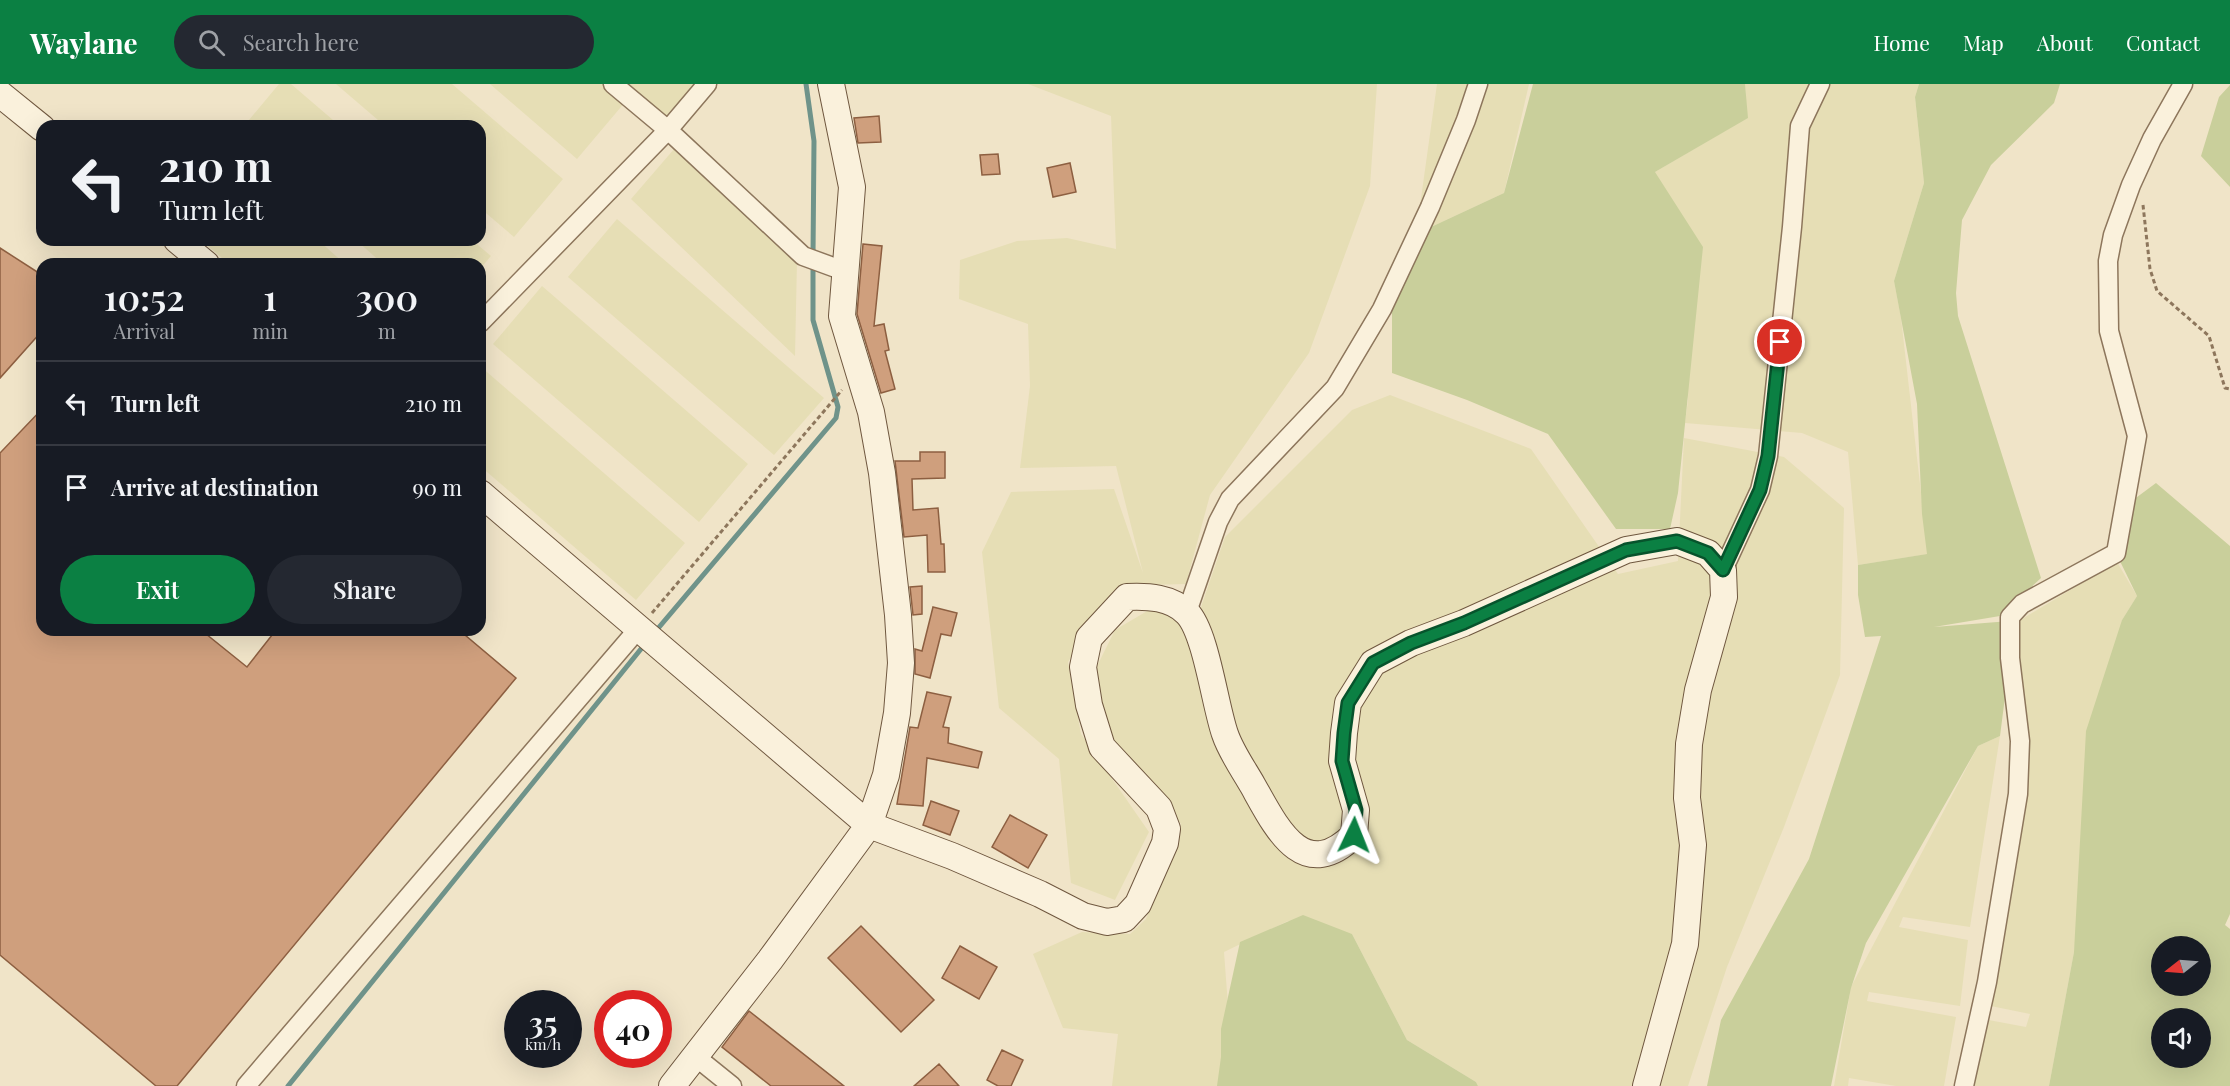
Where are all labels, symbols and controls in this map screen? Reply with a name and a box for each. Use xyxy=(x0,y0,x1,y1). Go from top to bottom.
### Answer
search box xyxy=(174,15,594,69)
text: Waylane xyxy=(30,24,138,61)
icon: search xyxy=(195,26,228,59)
text: Search here xyxy=(243,27,359,57)
text: Home xyxy=(1874,28,1930,56)
text: Map xyxy=(1963,28,2004,56)
text: About xyxy=(2037,28,2093,56)
text: Contact xyxy=(2126,28,2200,56)
text: 210 m xyxy=(159,137,272,193)
icon: left xyxy=(60,144,138,222)
text: Turn left xyxy=(159,191,263,227)
text: 10:52 xyxy=(104,272,185,320)
text: 1 xyxy=(263,272,277,320)
text: 300 xyxy=(356,272,418,320)
pin xyxy=(1754,316,1805,367)
text: Arrival xyxy=(113,317,175,344)
text: min xyxy=(252,317,288,344)
text: m xyxy=(378,317,396,344)
icon: arrive xyxy=(1763,325,1796,358)
icon: left xyxy=(60,387,93,420)
text: Turn left xyxy=(111,388,200,418)
text: 210 m xyxy=(405,388,462,418)
icon: arrive xyxy=(60,471,93,504)
text: Arrive at destination xyxy=(111,472,319,502)
text: 90 m xyxy=(413,472,462,502)
button: Exit xyxy=(60,555,255,624)
button: Share xyxy=(267,555,462,624)
position arrow xyxy=(1322,803,1386,867)
north arrow xyxy=(2151,936,2211,996)
map controls xyxy=(2151,936,2211,1068)
speed limit sign: 40 xyxy=(594,990,672,1068)
text: 35 xyxy=(529,1002,557,1042)
button: sound xyxy=(2151,1008,2211,1068)
text: km/h xyxy=(525,1034,561,1054)

